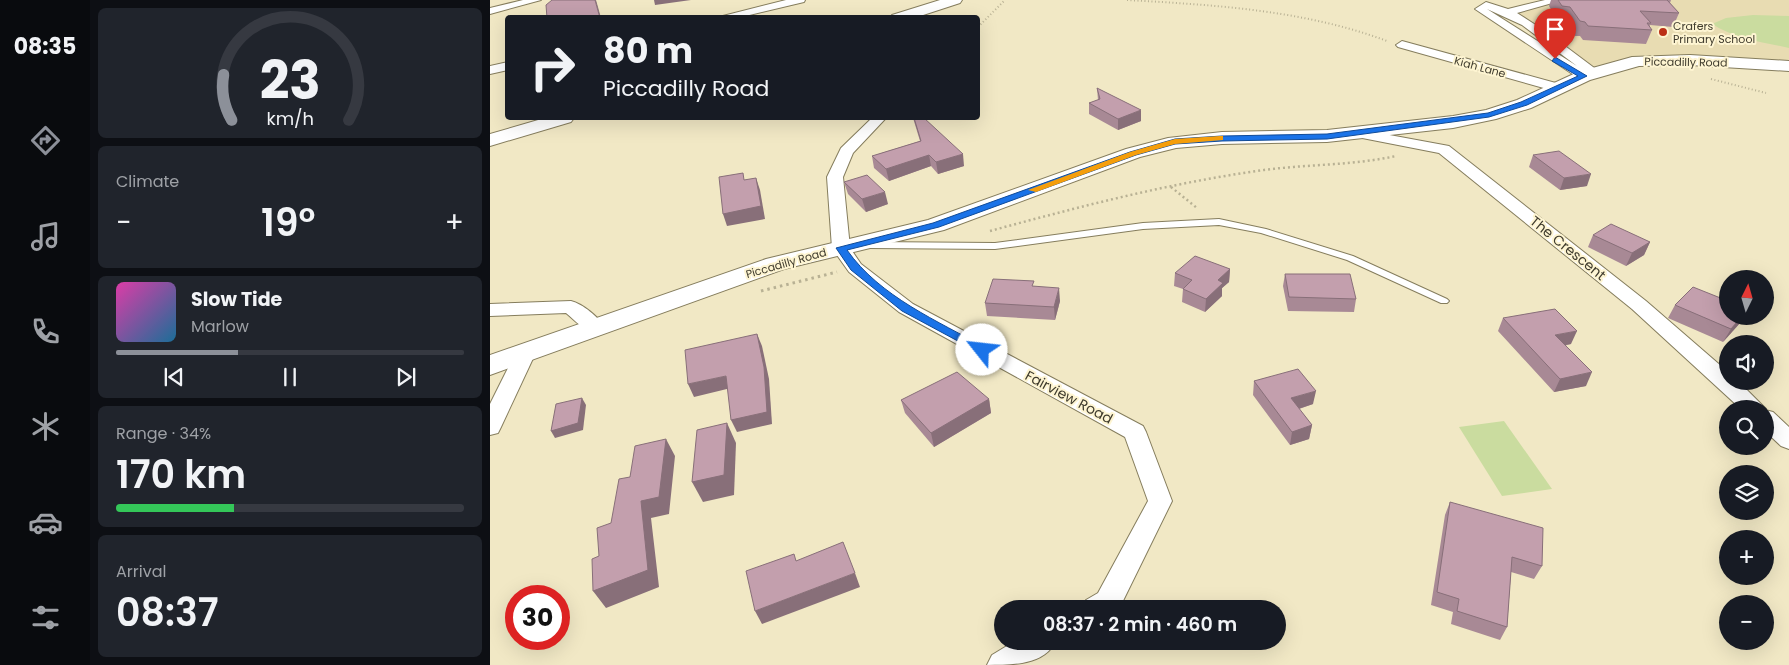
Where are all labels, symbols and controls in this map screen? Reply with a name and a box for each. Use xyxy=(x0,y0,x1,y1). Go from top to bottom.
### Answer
pin xyxy=(1534,8,1576,59)
icon: arrive xyxy=(1541,15,1569,43)
place label: Crafers Primary School xyxy=(1673,18,1755,47)
text: 80 m xyxy=(603,26,693,75)
marker: Crafers Primary School xyxy=(1657,26,1669,38)
text: 08:35 xyxy=(14,31,76,62)
icon: right xyxy=(520,35,585,100)
text: 23 xyxy=(259,44,321,117)
street label: Kiah Lane xyxy=(1452,52,1508,82)
street label: Piccadilly Road xyxy=(1644,53,1728,71)
text: Piccadilly Road xyxy=(603,73,769,104)
text: km/h xyxy=(266,106,314,131)
icon: directions xyxy=(28,123,63,158)
text: Climate xyxy=(116,170,179,193)
text: 19° xyxy=(261,196,315,249)
text: − xyxy=(116,203,131,242)
text: + xyxy=(445,203,464,242)
street label: The Crescent xyxy=(1526,211,1610,285)
icon: music xyxy=(28,219,63,254)
street label: Piccadilly Road xyxy=(744,244,828,282)
north arrow xyxy=(1719,270,1774,325)
map controls xyxy=(1719,270,1774,650)
text: Slow Tide xyxy=(191,286,282,313)
icon: phone xyxy=(28,314,63,349)
text: Marlow xyxy=(191,315,249,338)
position arrow xyxy=(955,323,1007,375)
button: sound xyxy=(1719,335,1774,390)
icon: previous xyxy=(160,363,188,391)
icon: pause xyxy=(276,363,304,391)
icon: next xyxy=(392,363,420,391)
street label: Fairview Road xyxy=(1022,365,1116,429)
button: search xyxy=(1719,400,1774,455)
icon: climate xyxy=(28,409,63,444)
text: Range · 34% xyxy=(116,422,211,445)
text: 170 km xyxy=(116,448,246,501)
button: layers xyxy=(1719,465,1774,520)
icon: car xyxy=(28,505,63,540)
button: + xyxy=(1719,530,1774,585)
text: Arrival xyxy=(116,560,166,583)
speed limit sign: 30 xyxy=(505,585,570,650)
text: 08:37 xyxy=(116,586,219,639)
button: − xyxy=(1719,595,1774,650)
icon: filters xyxy=(28,600,63,635)
text: 08:37 · 2 min · 460 m xyxy=(1043,611,1237,638)

